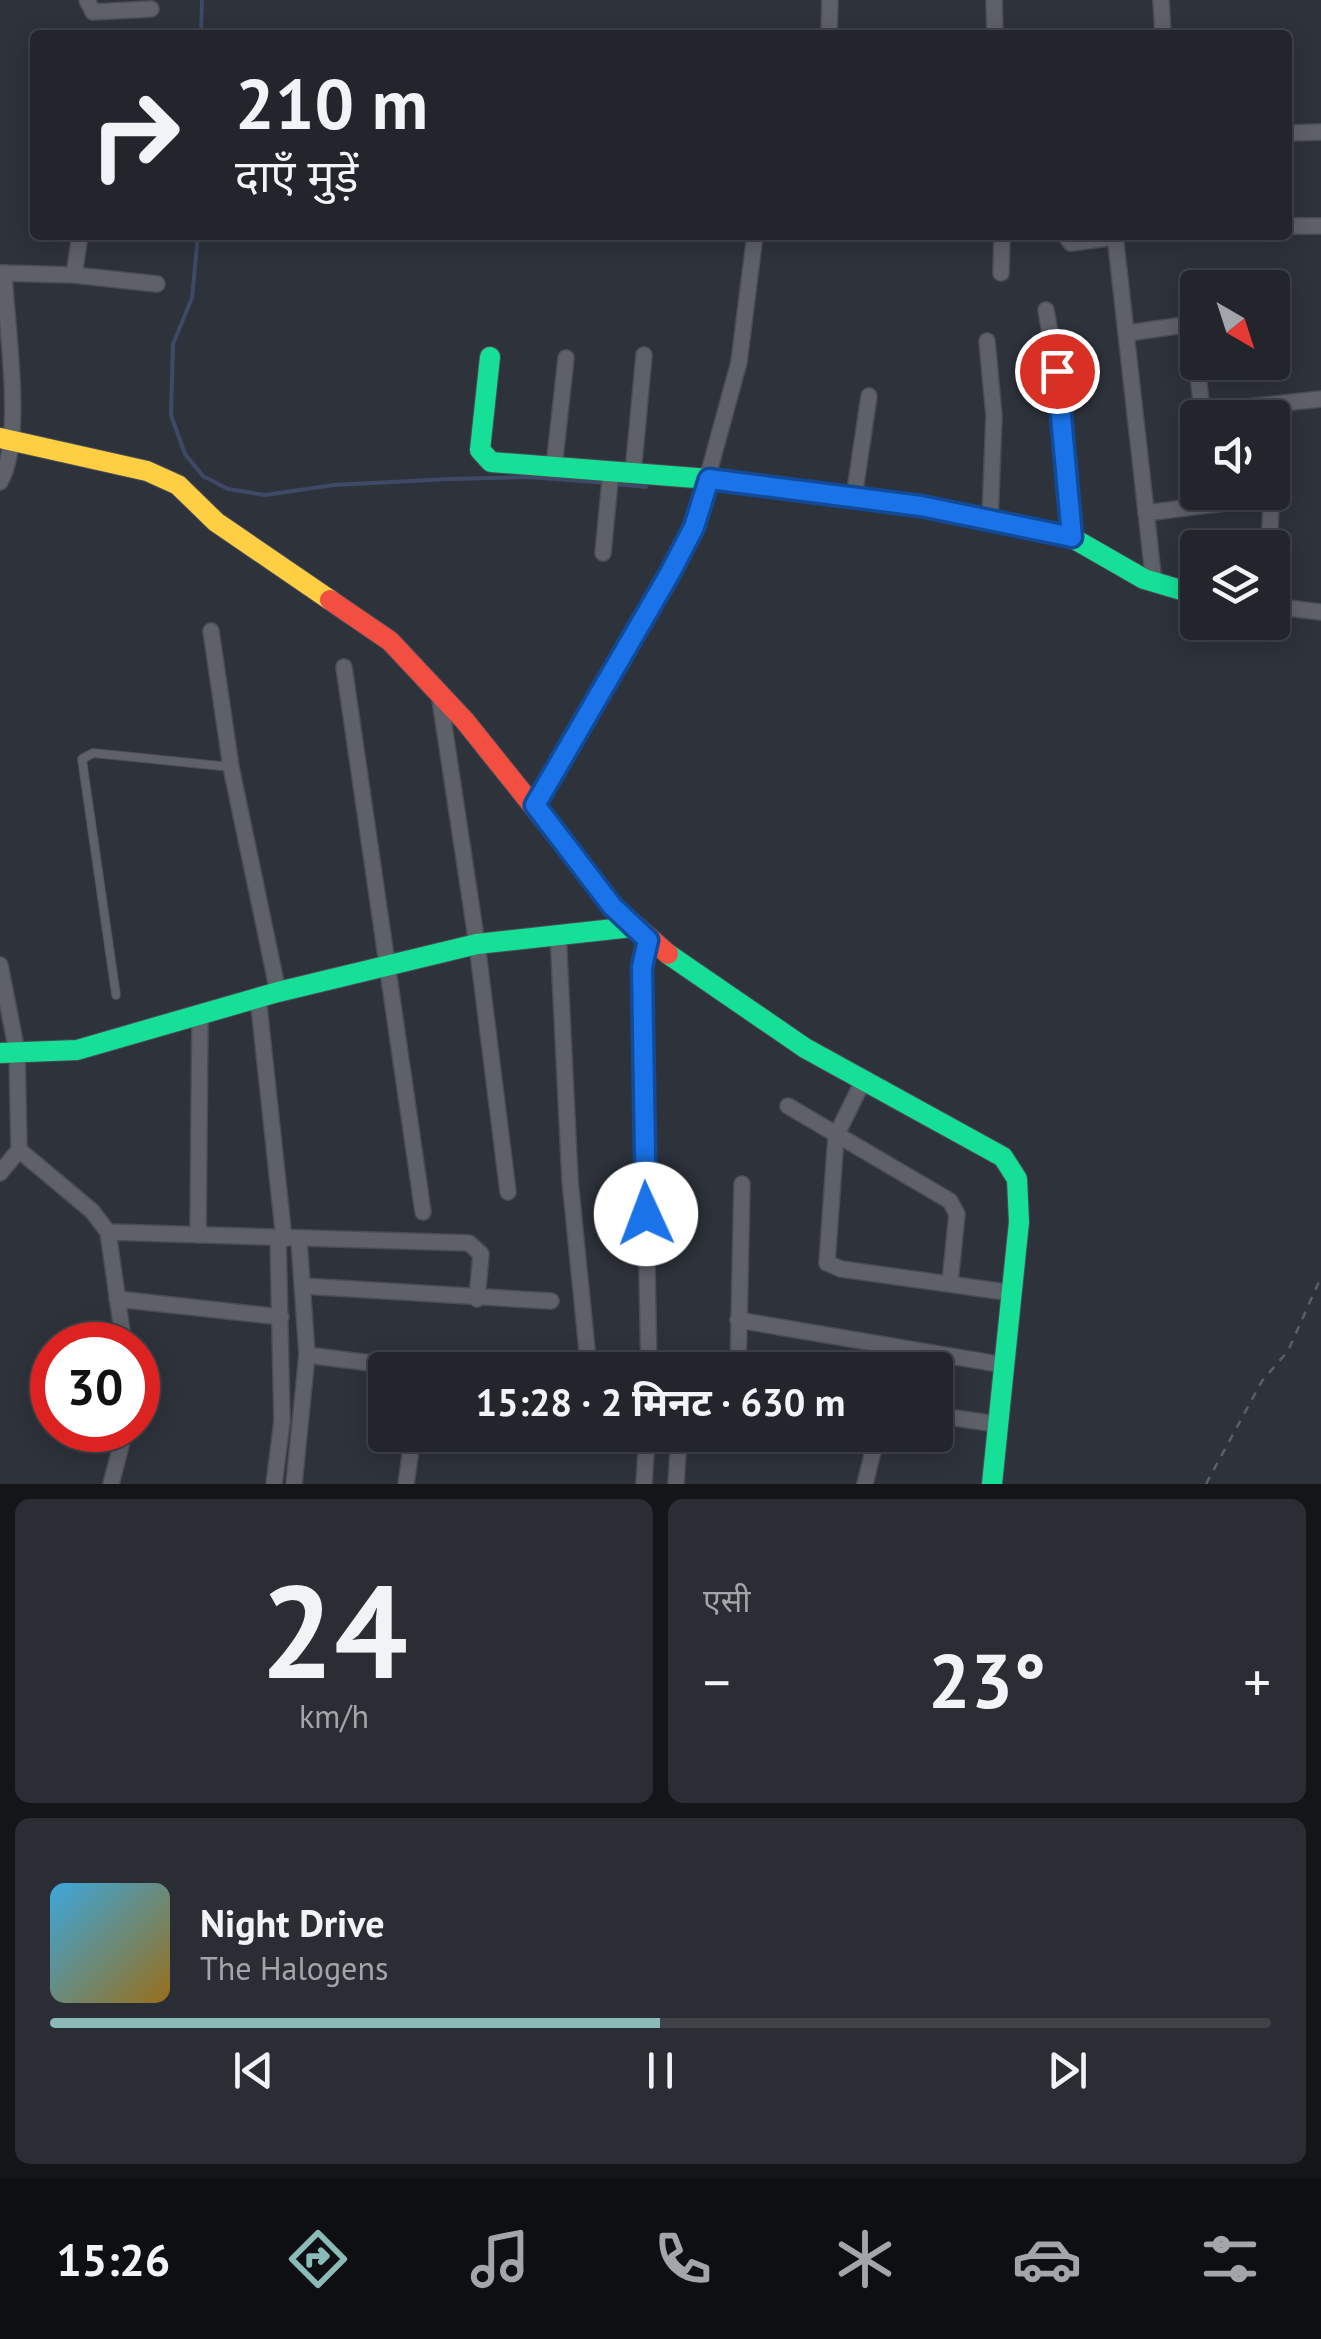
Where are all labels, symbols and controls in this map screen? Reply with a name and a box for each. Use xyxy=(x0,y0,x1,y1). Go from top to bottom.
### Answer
text: 210 m xyxy=(235,58,428,148)
icon: right xyxy=(70,70,200,200)
text: दाएँ मुड़ें xyxy=(235,146,358,204)
north arrow xyxy=(1180,270,1290,380)
map controls xyxy=(1180,270,1290,640)
pin xyxy=(1015,329,1100,414)
icon: arrive xyxy=(1030,344,1085,399)
button: sound xyxy=(1180,400,1290,510)
button: layers xyxy=(1180,530,1290,640)
position arrow xyxy=(594,1162,698,1266)
speed limit sign: 30 xyxy=(30,1322,160,1452)
text: 15:28 · 2 मिनट · 630 m xyxy=(476,1377,845,1426)
text: 24 xyxy=(260,1546,408,1714)
text: एसी xyxy=(703,1579,751,1621)
text: 23° xyxy=(928,1632,1046,1729)
text: − xyxy=(703,1646,731,1717)
text: + xyxy=(1243,1646,1271,1717)
text: km/h xyxy=(299,1695,369,1737)
text: Night Drive xyxy=(200,1898,384,1947)
text: The Halogens xyxy=(200,1947,388,1989)
icon: previous xyxy=(226,2043,281,2098)
icon: pause xyxy=(633,2043,688,2098)
icon: next xyxy=(1040,2043,1095,2098)
icon: directions xyxy=(283,2224,353,2294)
icon: music xyxy=(465,2224,535,2294)
icon: phone xyxy=(648,2224,718,2294)
icon: climate xyxy=(830,2224,900,2294)
icon: car xyxy=(1012,2224,1082,2294)
icon: filters xyxy=(1195,2224,1265,2294)
text: 15:26 xyxy=(56,2230,170,2288)

